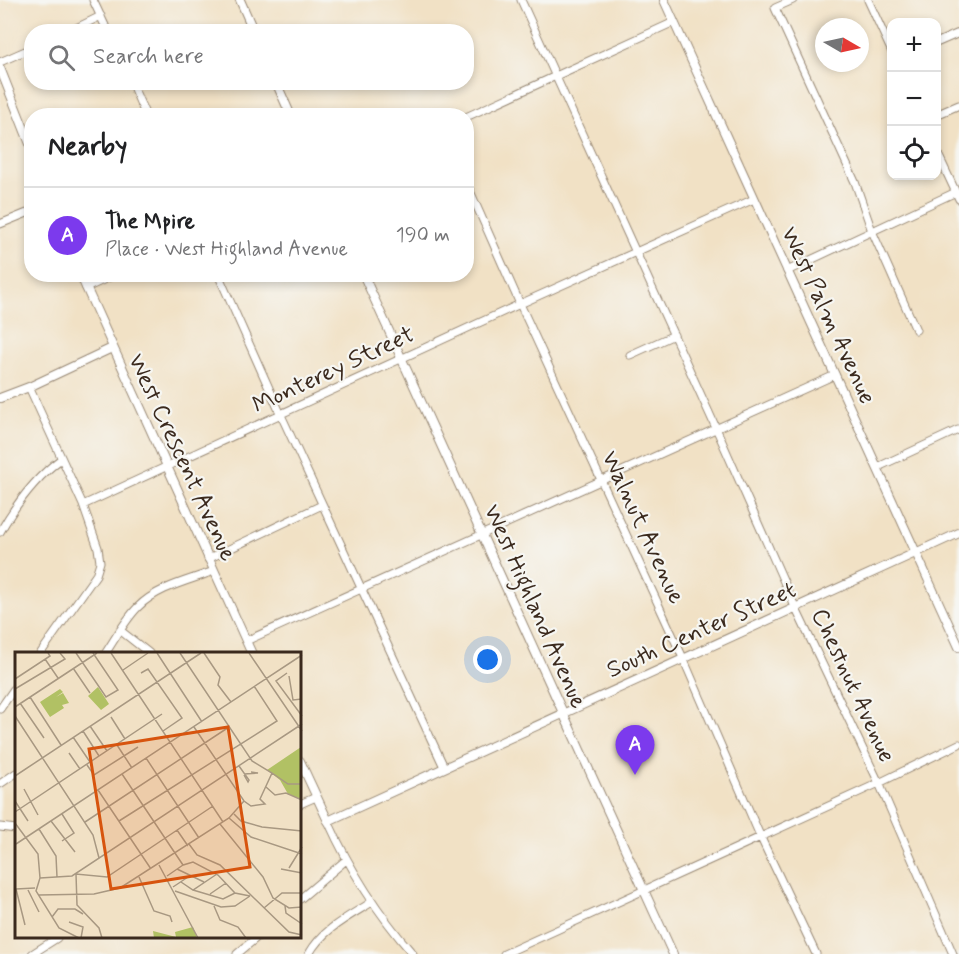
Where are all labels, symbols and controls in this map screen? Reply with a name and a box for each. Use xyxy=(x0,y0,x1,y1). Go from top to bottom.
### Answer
north arrow xyxy=(815,18,869,72)
map controls xyxy=(887,18,941,180)
button: + xyxy=(887,18,941,72)
search box xyxy=(24,24,474,90)
icon: search xyxy=(45,41,78,74)
text: Search here xyxy=(93,43,204,71)
button: − xyxy=(887,72,941,126)
button: locate xyxy=(887,126,941,180)
text: Nearby xyxy=(48,130,127,164)
text: The Mpire xyxy=(105,208,195,236)
text: A xyxy=(61,222,74,249)
text: 190 m xyxy=(396,222,450,249)
street label: West Palm Avenue xyxy=(773,222,882,409)
text: Place · West Highland Avenue xyxy=(105,236,348,263)
street label: Monterey Street xyxy=(248,319,420,421)
street label: West Crescent Avenue xyxy=(120,349,243,566)
street label: Walnut Avenue xyxy=(594,446,692,609)
street label: West Highland Avenue xyxy=(473,500,594,715)
street label: South Center Street xyxy=(602,575,801,686)
street label: Chestnut Avenue xyxy=(803,604,902,768)
your location xyxy=(473,645,502,674)
inset map xyxy=(15,652,302,939)
pin: A xyxy=(616,726,654,775)

